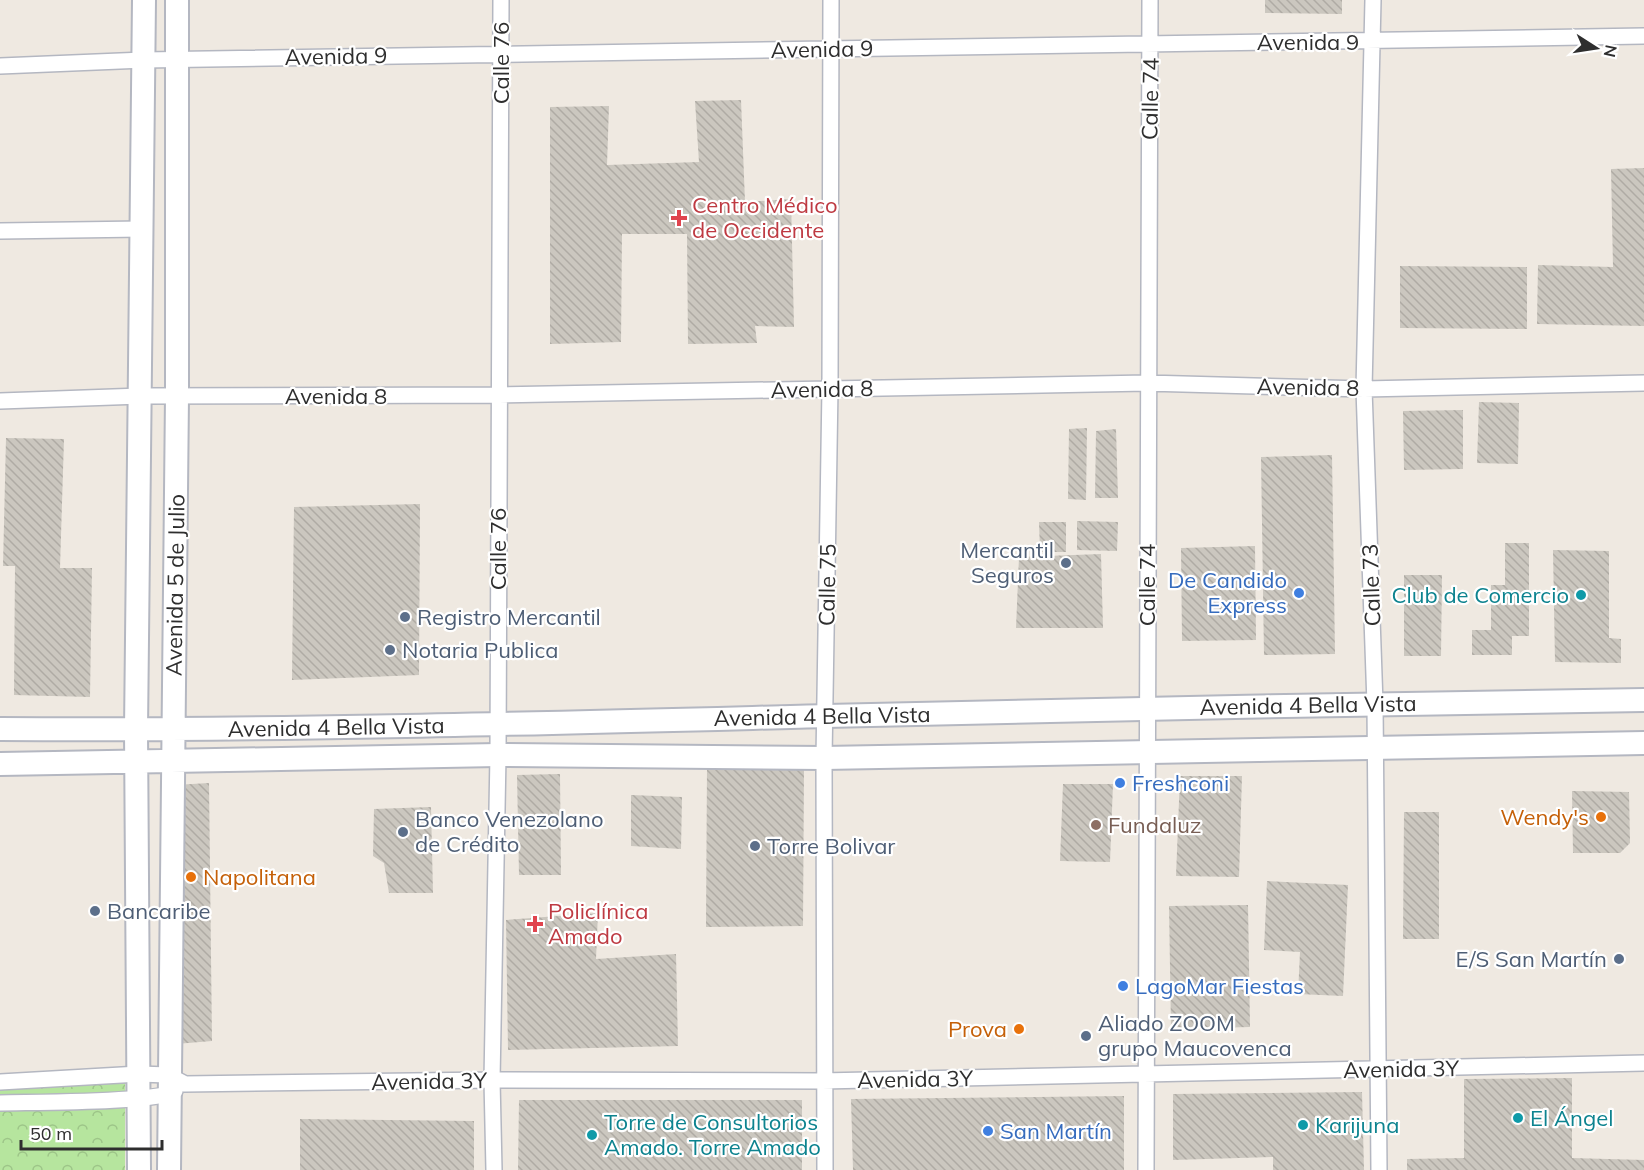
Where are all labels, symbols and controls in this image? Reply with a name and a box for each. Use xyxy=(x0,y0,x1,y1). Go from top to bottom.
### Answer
north arrow xyxy=(1566,18,1626,78)
street label: Calle 76 xyxy=(487,22,515,104)
street label: Avenida 9 xyxy=(1257,28,1359,56)
street label: Avenida 9 xyxy=(770,34,874,64)
street label: Avenida 9 xyxy=(284,41,388,71)
text: N xyxy=(1600,43,1622,59)
street label: Calle 74 xyxy=(1135,58,1165,140)
place label: Centro Médico de Occidente xyxy=(692,191,838,244)
marker: Centro Médico de Occidente xyxy=(670,209,688,227)
street label: Avenida 8 xyxy=(1256,372,1360,402)
street label: Avenida 8 xyxy=(770,374,874,404)
street label: Avenida 8 xyxy=(285,382,387,410)
street label: Avenida 5 de Julio xyxy=(159,494,191,676)
street label: Calle 76 xyxy=(484,508,512,590)
place label: Mercantil Seguros xyxy=(960,536,1054,589)
street label: Calle 73 xyxy=(1356,543,1386,627)
street label: Calle 75 xyxy=(812,544,842,626)
street label: Calle 74 xyxy=(1133,544,1161,626)
marker: Mercantil Seguros xyxy=(1059,556,1073,570)
place label: De Candido Express xyxy=(1168,566,1287,619)
place label: Club de Comercio xyxy=(1392,581,1569,609)
marker: De Candido Express xyxy=(1292,586,1306,600)
marker: Club de Comercio xyxy=(1574,588,1588,602)
place label: Registro Mercantil xyxy=(417,603,601,631)
marker: Registro Mercantil xyxy=(398,610,412,624)
place label: Notaria Publica xyxy=(402,636,559,664)
marker: Notaria Publica xyxy=(383,643,397,657)
street label: Avenida 4 Bella Vista xyxy=(1199,689,1417,721)
street label: Avenida 4 Bella Vista xyxy=(713,700,931,732)
street label: Avenida 4 Bella Vista xyxy=(227,711,445,743)
place label: Freshconi xyxy=(1132,769,1229,797)
marker: Freshconi xyxy=(1113,776,1127,790)
place label: Wendy's xyxy=(1500,803,1589,831)
place label: Banco Venezolano de Crédito xyxy=(415,805,604,858)
marker: Wendy's xyxy=(1594,810,1608,824)
place label: Fundaluz xyxy=(1108,811,1201,839)
marker: Fundaluz xyxy=(1089,818,1103,832)
marker: Banco Venezolano de Crédito xyxy=(396,825,410,839)
place label: Torre Bolivar xyxy=(767,832,895,860)
marker: Torre Bolivar xyxy=(748,839,762,853)
place label: Napolitana xyxy=(203,863,316,891)
marker: Napolitana xyxy=(184,870,198,884)
place label: Bancaribe xyxy=(107,897,210,925)
place label: Policlínica Amado xyxy=(548,897,648,950)
marker: Bancaribe xyxy=(88,904,102,918)
marker: Policlínica Amado xyxy=(526,915,544,933)
place label: E/S San Martín xyxy=(1456,945,1607,973)
marker: E/S San Martín xyxy=(1612,952,1626,966)
place label: LagoMar Fiestas xyxy=(1135,972,1304,1000)
marker: LagoMar Fiestas xyxy=(1116,979,1130,993)
place label: Aliado ZOOM grupo Maucovenca xyxy=(1098,1009,1292,1062)
place label: Prova xyxy=(948,1015,1007,1043)
marker: Prova xyxy=(1012,1022,1026,1036)
marker: Aliado ZOOM grupo Maucovenca xyxy=(1079,1029,1093,1043)
street label: Avenida 3Y xyxy=(1343,1054,1460,1084)
street label: Avenida 3Y xyxy=(857,1064,974,1094)
street label: Avenida 3Y xyxy=(371,1066,488,1096)
place label: El Ángel xyxy=(1530,1104,1613,1132)
place label: Torre de Consultorios Amado. Torre Amado xyxy=(604,1108,821,1161)
place label: Karijuna xyxy=(1315,1111,1399,1139)
marker: El Ángel xyxy=(1511,1111,1525,1125)
scale bar xyxy=(21,1113,162,1151)
place label: San Martín xyxy=(1000,1117,1112,1145)
marker: Karijuna xyxy=(1296,1118,1310,1132)
text: 50 m xyxy=(30,1122,72,1145)
marker: San Martín xyxy=(981,1124,995,1138)
marker: Torre de Consultorios Amado. Torre Amado xyxy=(585,1128,599,1142)

